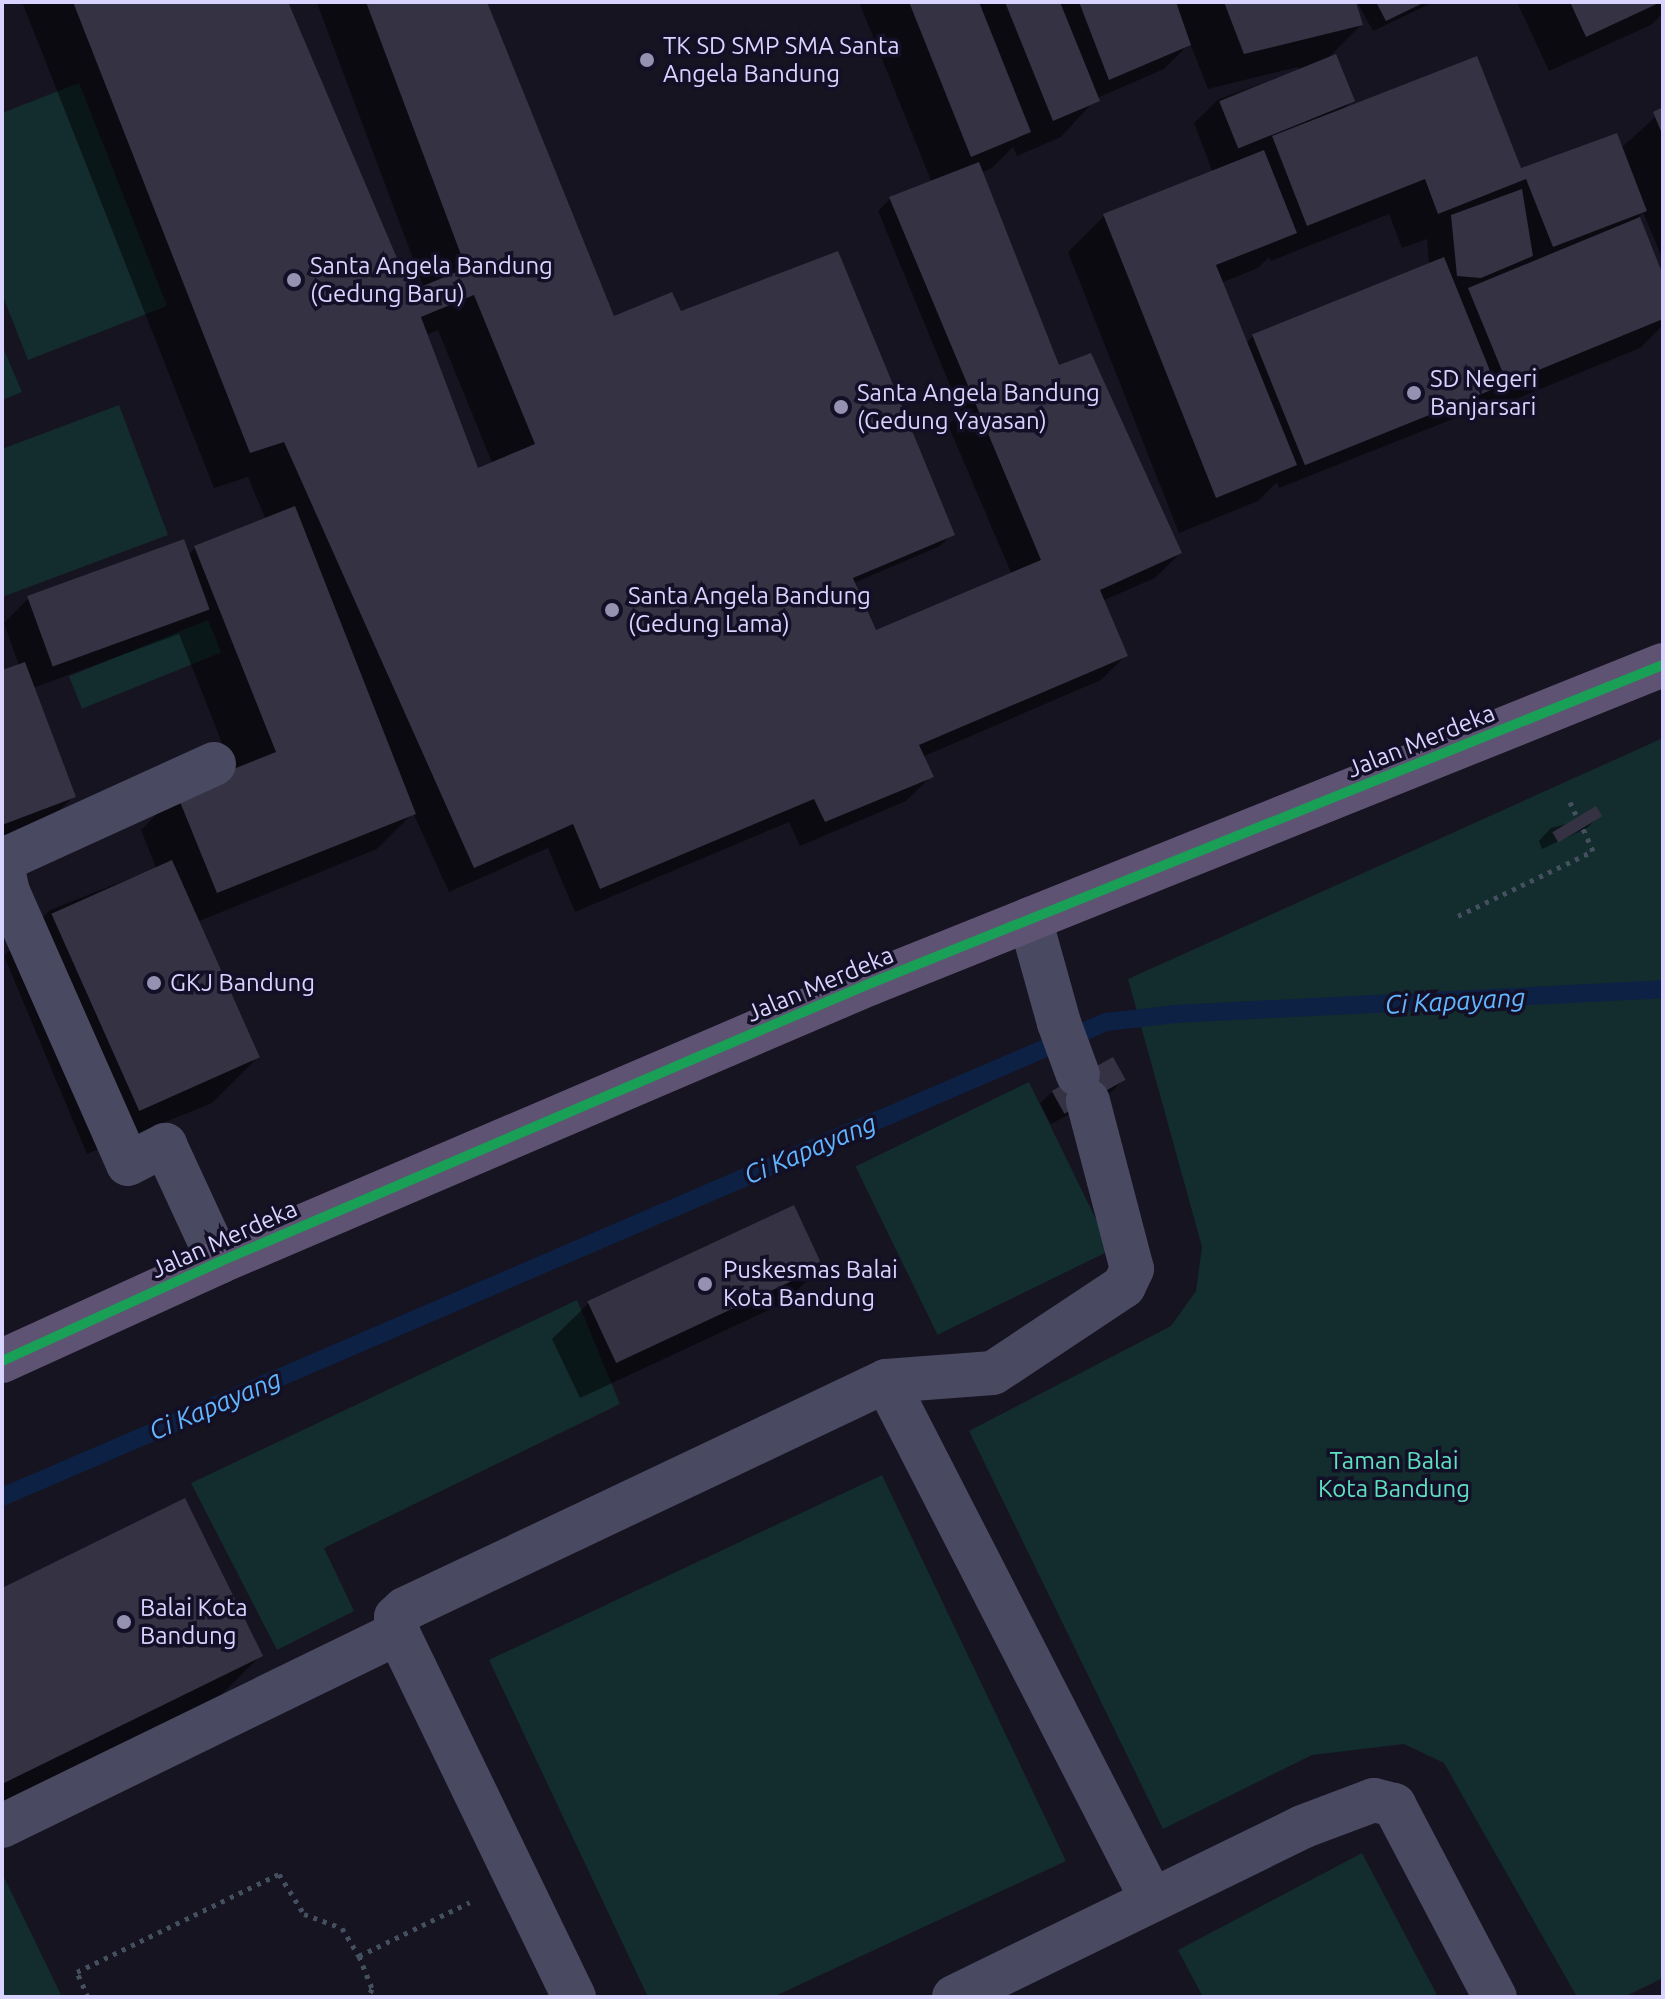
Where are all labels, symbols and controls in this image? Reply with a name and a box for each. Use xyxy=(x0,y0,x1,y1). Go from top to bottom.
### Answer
place label: TK SD SMP SMA Santa Angela Bandung xyxy=(663,32,900,88)
marker: TK SD SMP SMA Santa Angela Bandung xyxy=(638,51,656,69)
place label: Santa Angela Bandung (Gedung Baru) xyxy=(310,252,553,308)
marker: Santa Angela Bandung (Gedung Baru) xyxy=(285,271,303,289)
place label: SD Negeri Banjarsari xyxy=(1430,365,1537,421)
place label: Santa Angela Bandung (Gedung Yayasan) xyxy=(857,379,1100,435)
marker: SD Negeri Banjarsari xyxy=(1405,384,1423,402)
marker: Santa Angela Bandung (Gedung Yayasan) xyxy=(832,398,850,416)
place label: Santa Angela Bandung (Gedung Lama) xyxy=(628,582,871,638)
marker: Santa Angela Bandung (Gedung Lama) xyxy=(603,601,621,619)
street label: Jalan Merdeka xyxy=(1343,698,1499,784)
street label: Jalan Merdeka xyxy=(742,940,898,1028)
place label: GKJ Bandung xyxy=(170,969,315,997)
marker: GKJ Bandung xyxy=(145,974,163,992)
water label: Ci Kapayang xyxy=(1384,982,1526,1020)
water label: Ci Kapayang xyxy=(739,1107,881,1191)
street label: Jalan Merdeka xyxy=(146,1194,302,1284)
place label: Puskesmas Balai Kota Bandung xyxy=(723,1256,898,1312)
marker: Puskesmas Balai Kota Bandung xyxy=(694,1273,716,1295)
water label: Ci Kapayang xyxy=(144,1363,286,1447)
park label: Taman Balai Kota Bandung xyxy=(1318,1447,1470,1503)
place label: Balai Kota Bandung xyxy=(140,1594,248,1650)
marker: Balai Kota Bandung xyxy=(115,1613,133,1631)

